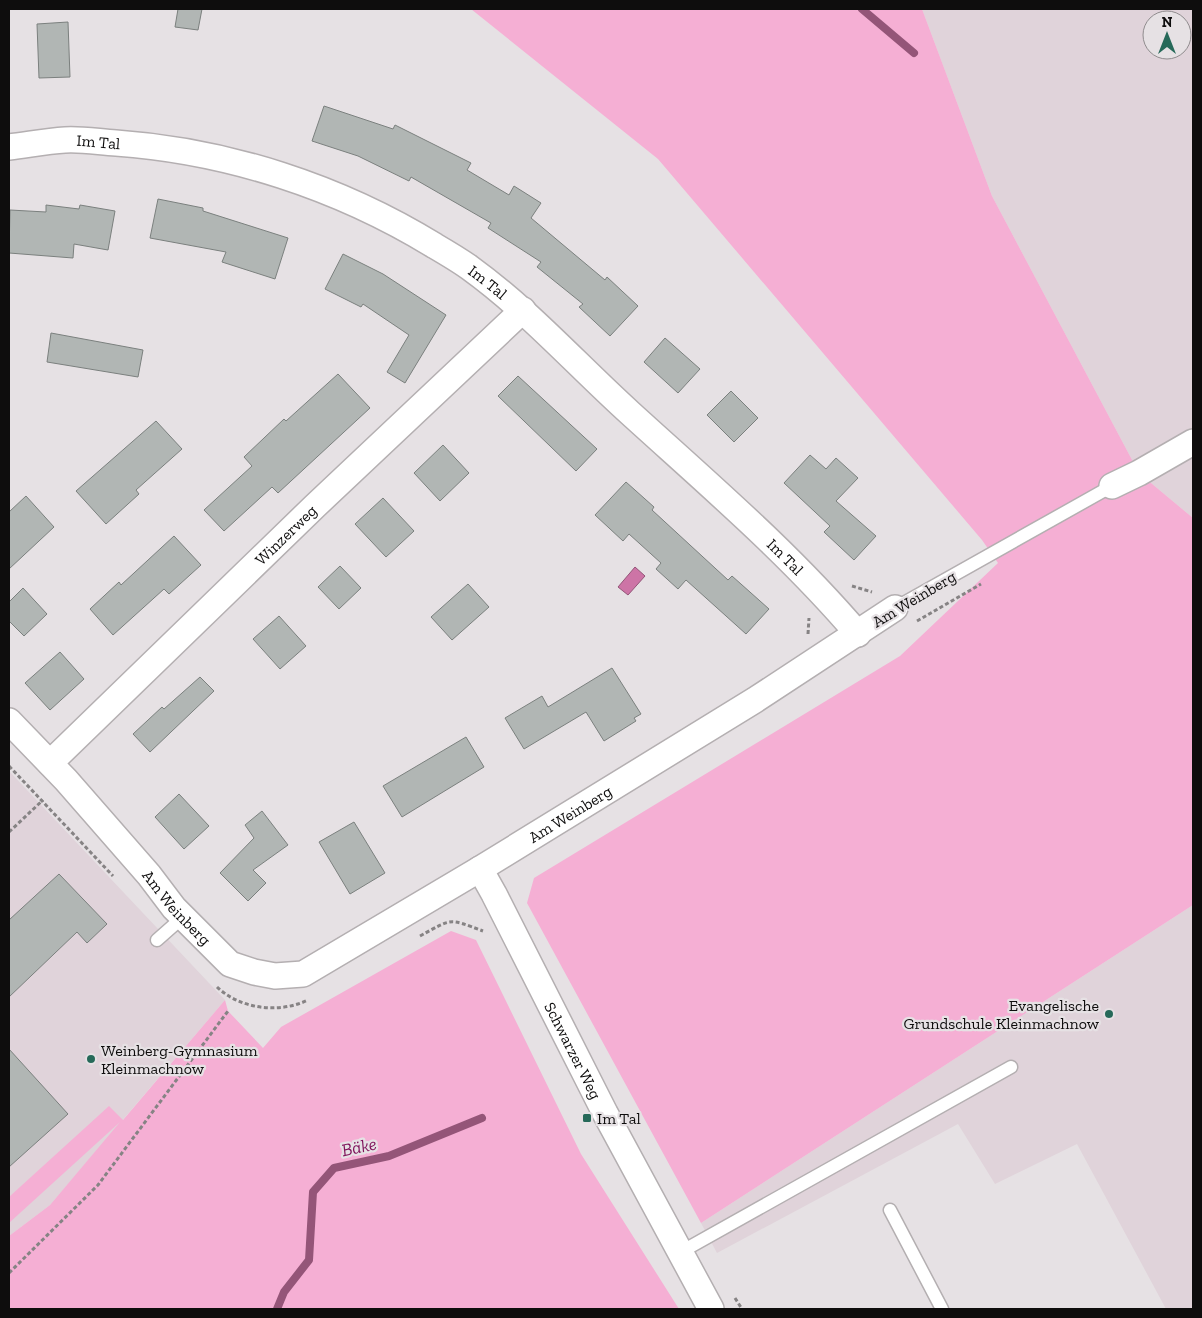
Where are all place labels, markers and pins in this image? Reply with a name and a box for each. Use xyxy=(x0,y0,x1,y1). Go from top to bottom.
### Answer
place label: Evangelische Grundschule Kleinmachnow xyxy=(903,996,1100,1033)
marker: Evangelische Grundschule Kleinmachnow xyxy=(1103,1008,1115,1020)
place label: Weinberg-Gymnasium Kleinmachnow xyxy=(101,1041,258,1078)
marker: Weinberg-Gymnasium Kleinmachnow xyxy=(85,1053,97,1065)
place label: Im Tal xyxy=(597,1109,641,1128)
marker: Im Tal xyxy=(581,1112,593,1124)

